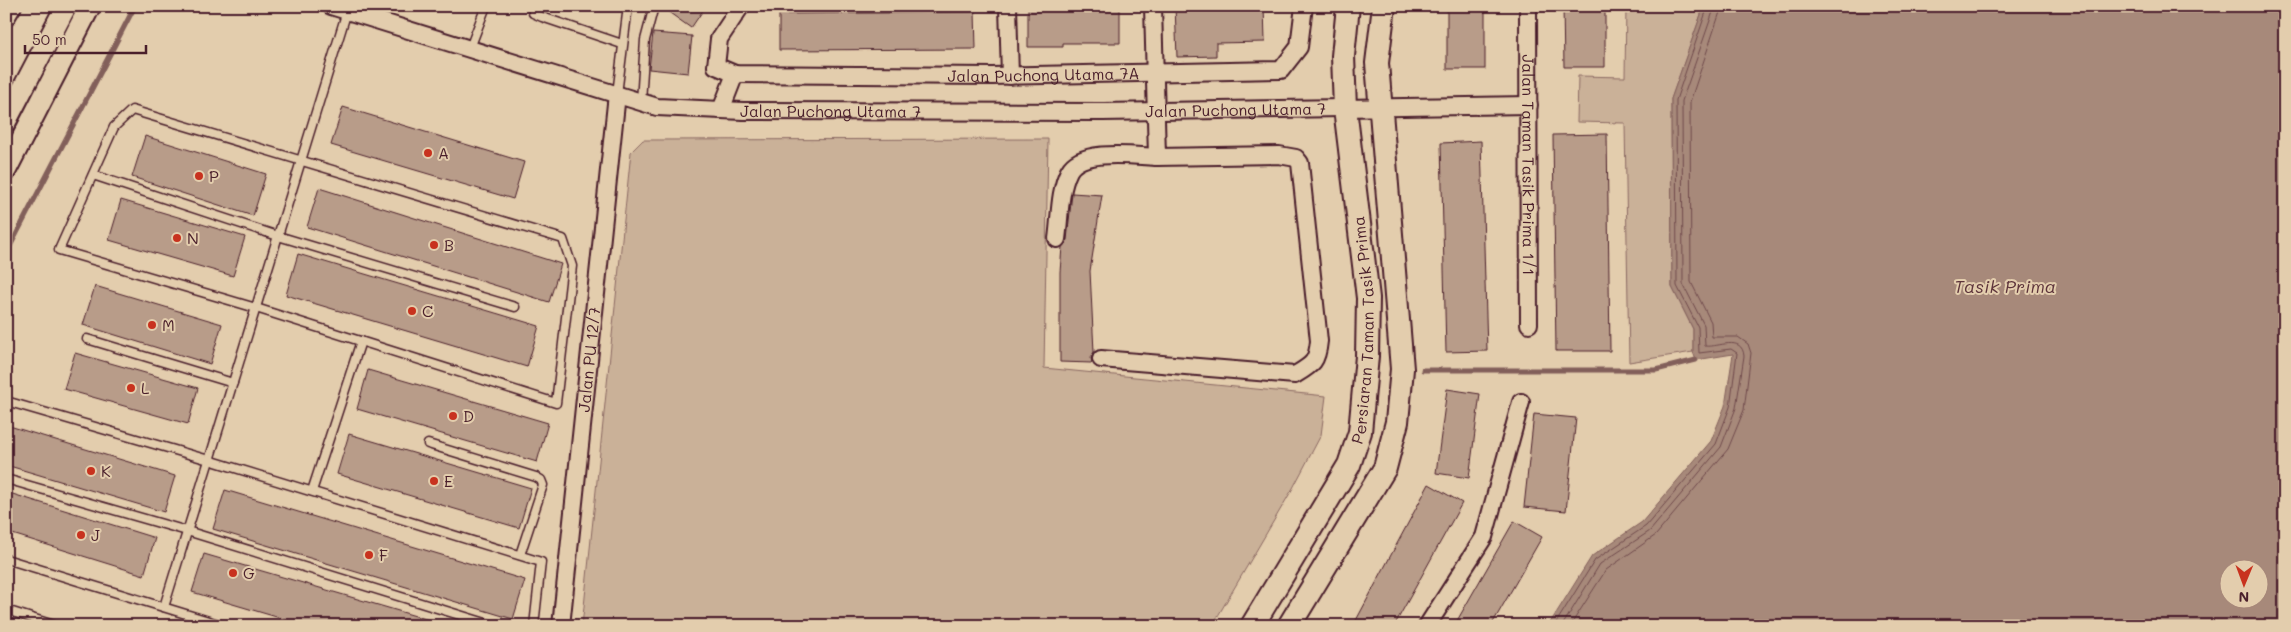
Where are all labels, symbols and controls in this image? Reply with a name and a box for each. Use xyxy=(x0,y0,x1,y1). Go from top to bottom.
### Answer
scale bar xyxy=(25,22,146,54)
text: 50 m xyxy=(32,29,67,49)
street label: Jalan Taman Tasik Prima 1/1 xyxy=(1518,55,1540,275)
street label: Jalan Puchong Utama 7A xyxy=(947,62,1140,86)
street label: Jalan Puchong Utama 7 xyxy=(1145,97,1326,121)
street label: Jalan Puchong Utama 7 xyxy=(740,100,921,121)
place label: A xyxy=(438,142,449,163)
marker: A xyxy=(422,147,434,159)
place label: P xyxy=(209,165,219,186)
marker: P xyxy=(193,170,205,182)
street label: Persiaran Taman Tasik Prima xyxy=(1346,215,1378,447)
place label: N xyxy=(187,227,199,248)
marker: N xyxy=(171,232,183,244)
place label: B xyxy=(444,234,454,255)
marker: B xyxy=(428,239,440,251)
water label: Tasik Prima xyxy=(1954,274,2056,298)
place label: C xyxy=(422,300,433,321)
marker: C xyxy=(406,305,418,317)
street label: Jalan PU 12/7 xyxy=(573,306,605,413)
place label: M xyxy=(162,314,175,335)
marker: M xyxy=(146,319,158,331)
place label: L xyxy=(141,377,150,398)
marker: L xyxy=(125,382,137,394)
place label: D xyxy=(463,405,474,426)
marker: D xyxy=(447,410,459,422)
place label: K xyxy=(101,460,111,481)
marker: K xyxy=(85,465,97,477)
place label: E xyxy=(444,470,453,491)
marker: E xyxy=(428,475,440,487)
place label: J xyxy=(91,524,100,545)
marker: J xyxy=(75,529,87,541)
place label: F xyxy=(379,544,388,565)
marker: F xyxy=(363,549,375,561)
north arrow xyxy=(2218,560,2268,610)
place label: G xyxy=(243,562,255,583)
marker: G xyxy=(227,567,239,579)
text: N xyxy=(2238,588,2249,607)

